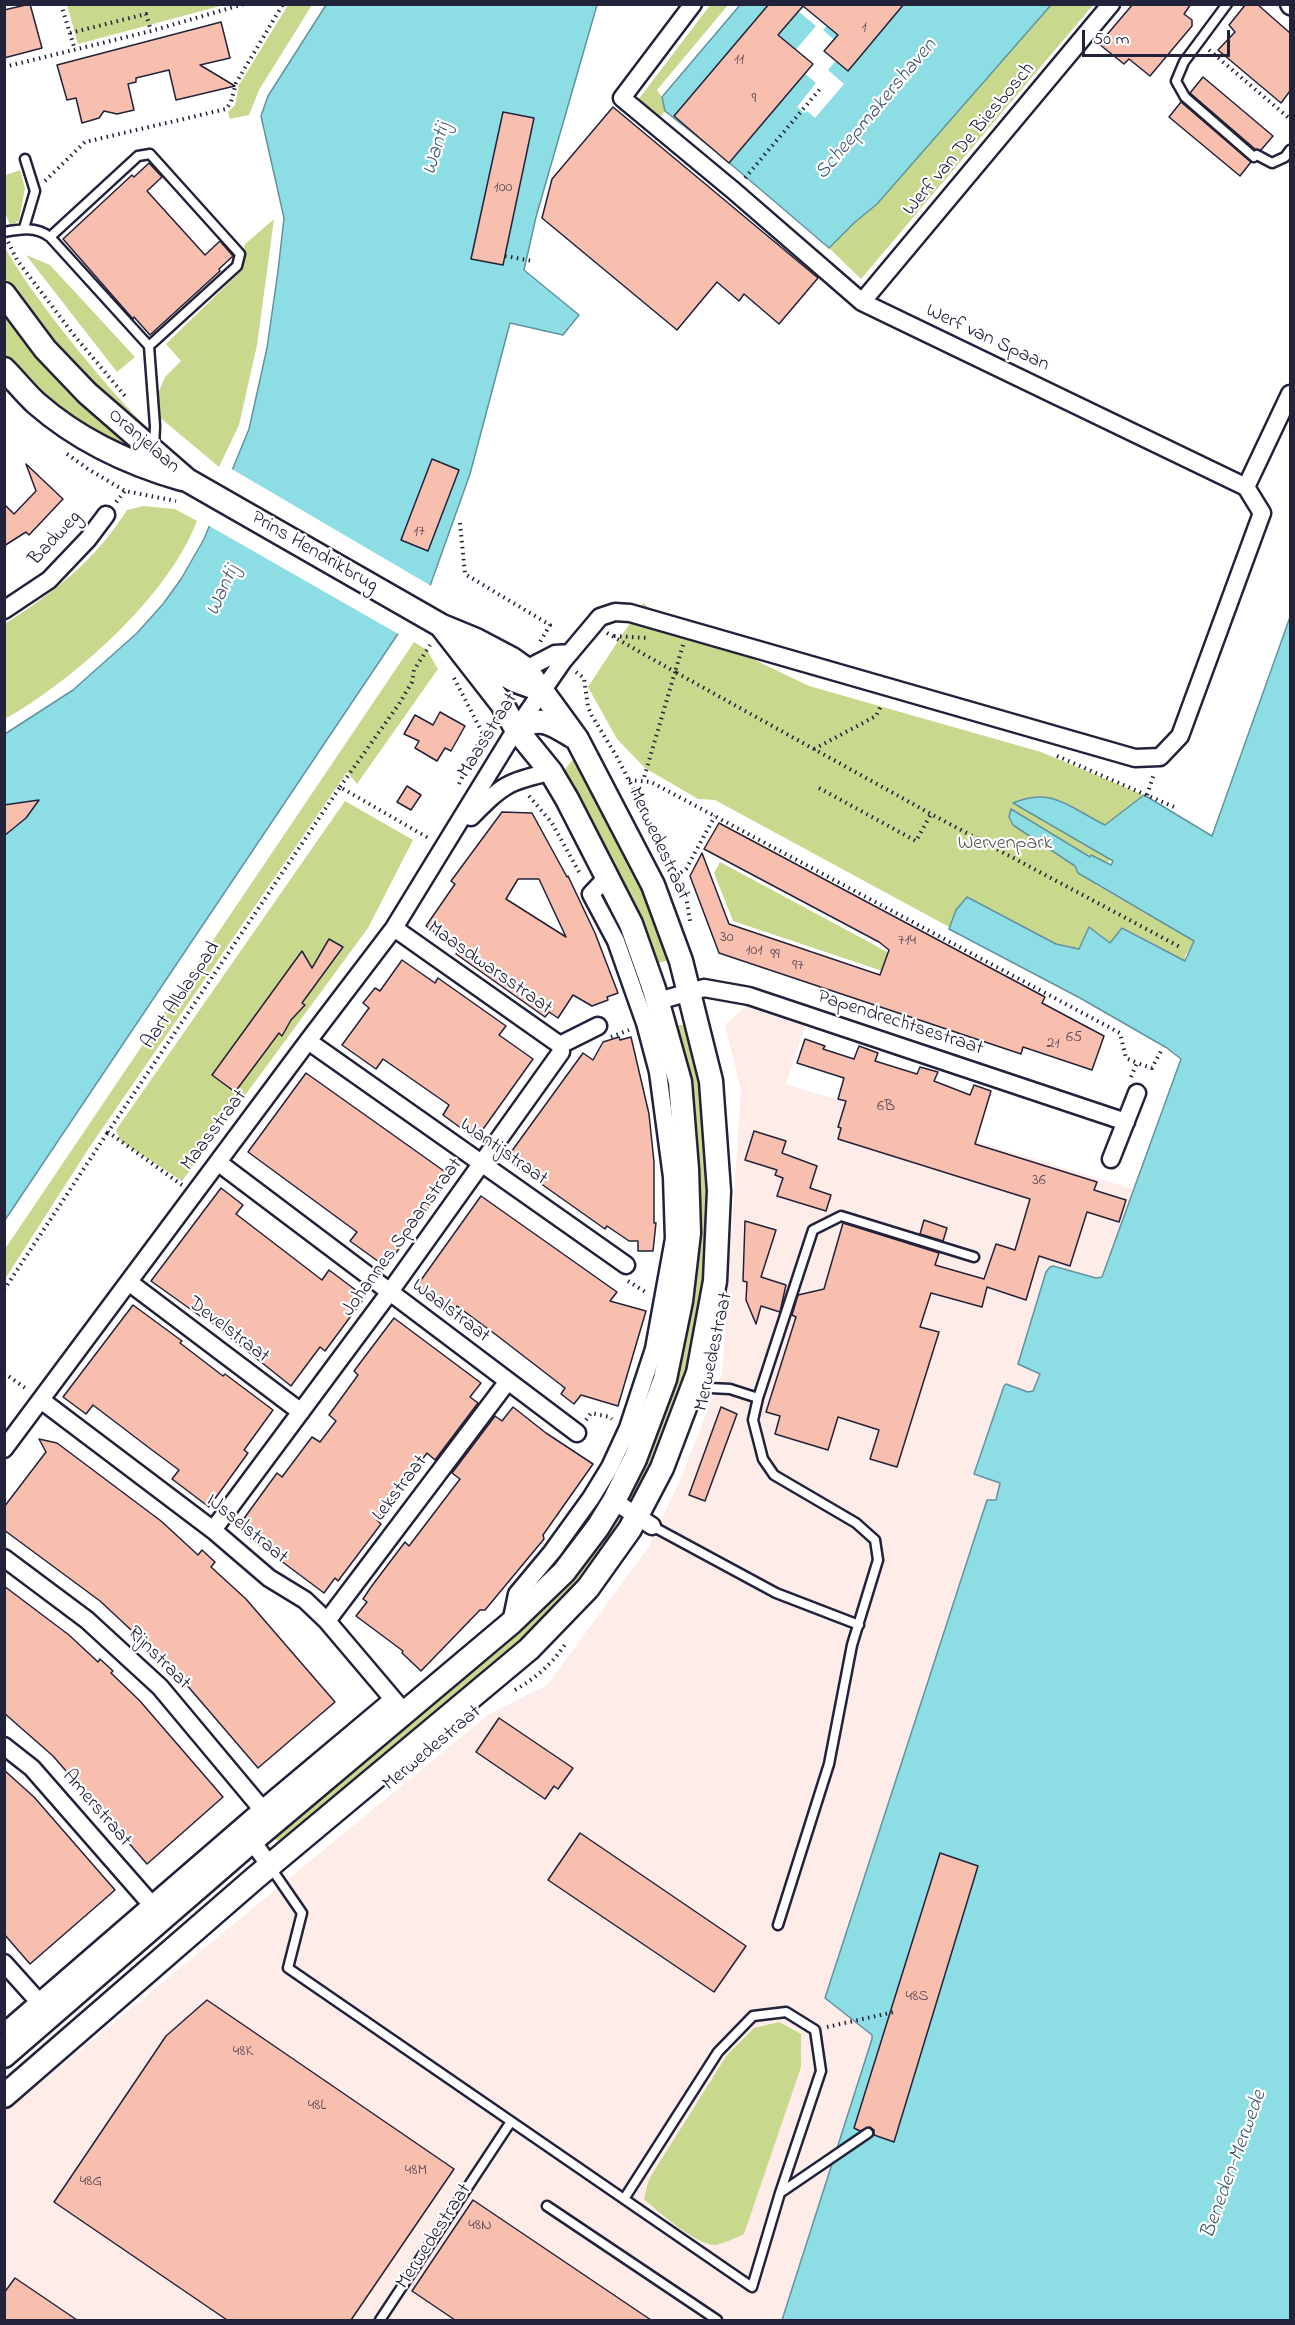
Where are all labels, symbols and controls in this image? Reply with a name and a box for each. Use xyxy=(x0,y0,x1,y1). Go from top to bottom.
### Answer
house number: 1 xyxy=(861,18,867,38)
scale bar xyxy=(1085,18,1234,56)
text: 50 m xyxy=(1093,27,1130,53)
water label: Scheepmakershaven xyxy=(811,34,943,186)
house number: 11 xyxy=(734,50,744,70)
street label: Werf van De Biesbosch xyxy=(899,58,1041,222)
house number: 9 xyxy=(752,89,756,109)
water label: Wantij xyxy=(419,120,457,178)
house number: 100 xyxy=(494,178,512,198)
street label: Werf van Spaan xyxy=(921,300,1053,378)
street label: Oranjelaan xyxy=(102,404,184,480)
street label: Badweg xyxy=(25,506,87,572)
street label: Prins Hendrikbrug xyxy=(246,507,382,599)
house number: 17 xyxy=(413,522,425,542)
water label: Wantij xyxy=(202,562,246,620)
street label: Maasstraat xyxy=(454,689,524,783)
street label: Merwedestraat xyxy=(622,784,694,904)
park label: Wervenpark xyxy=(958,833,1052,857)
street label: Maasdwarsstraat xyxy=(422,917,556,1021)
house number: 30 xyxy=(720,928,734,948)
house number: 714 xyxy=(898,931,916,951)
street label: Aart Alblaspad xyxy=(137,938,227,1054)
house number: 101 xyxy=(745,941,763,961)
house number: 99 xyxy=(770,945,780,965)
house number: 97 xyxy=(792,956,804,976)
street label: Papendrechtsestraat xyxy=(814,986,986,1062)
house number: 65 xyxy=(1066,1028,1082,1048)
house number: 21 xyxy=(1046,1034,1060,1054)
street label: Maasstraat xyxy=(177,1086,253,1176)
house number: 6B xyxy=(877,1097,895,1117)
street label: Wantijstraat xyxy=(454,1114,552,1192)
street label: Johannes Spaanstraat xyxy=(337,1154,469,1322)
house number: 36 xyxy=(1032,1171,1046,1191)
street label: Waalstraat xyxy=(406,1275,494,1349)
street label: Merwedestraat xyxy=(691,1290,739,1414)
street label: Develstraat xyxy=(183,1293,273,1369)
street label: Lekstraat xyxy=(368,1451,434,1527)
street label: IJsselstraat xyxy=(200,1490,292,1570)
street label: Rijnstraat xyxy=(121,1622,195,1696)
street label: Merwedestraat xyxy=(379,1701,487,1797)
street label: Amerstraat xyxy=(56,1765,136,1853)
house number: 48S xyxy=(906,1987,928,2007)
house number: 48K xyxy=(233,2042,253,2062)
water label: Beneden-Merwede xyxy=(1197,2087,1273,2243)
house number: 48L xyxy=(308,2096,326,2116)
house number: 48M xyxy=(405,2161,427,2181)
house number: 48G xyxy=(80,2172,102,2192)
street label: Merwedestraat xyxy=(392,2180,478,2294)
house number: 48N xyxy=(468,2216,492,2236)

